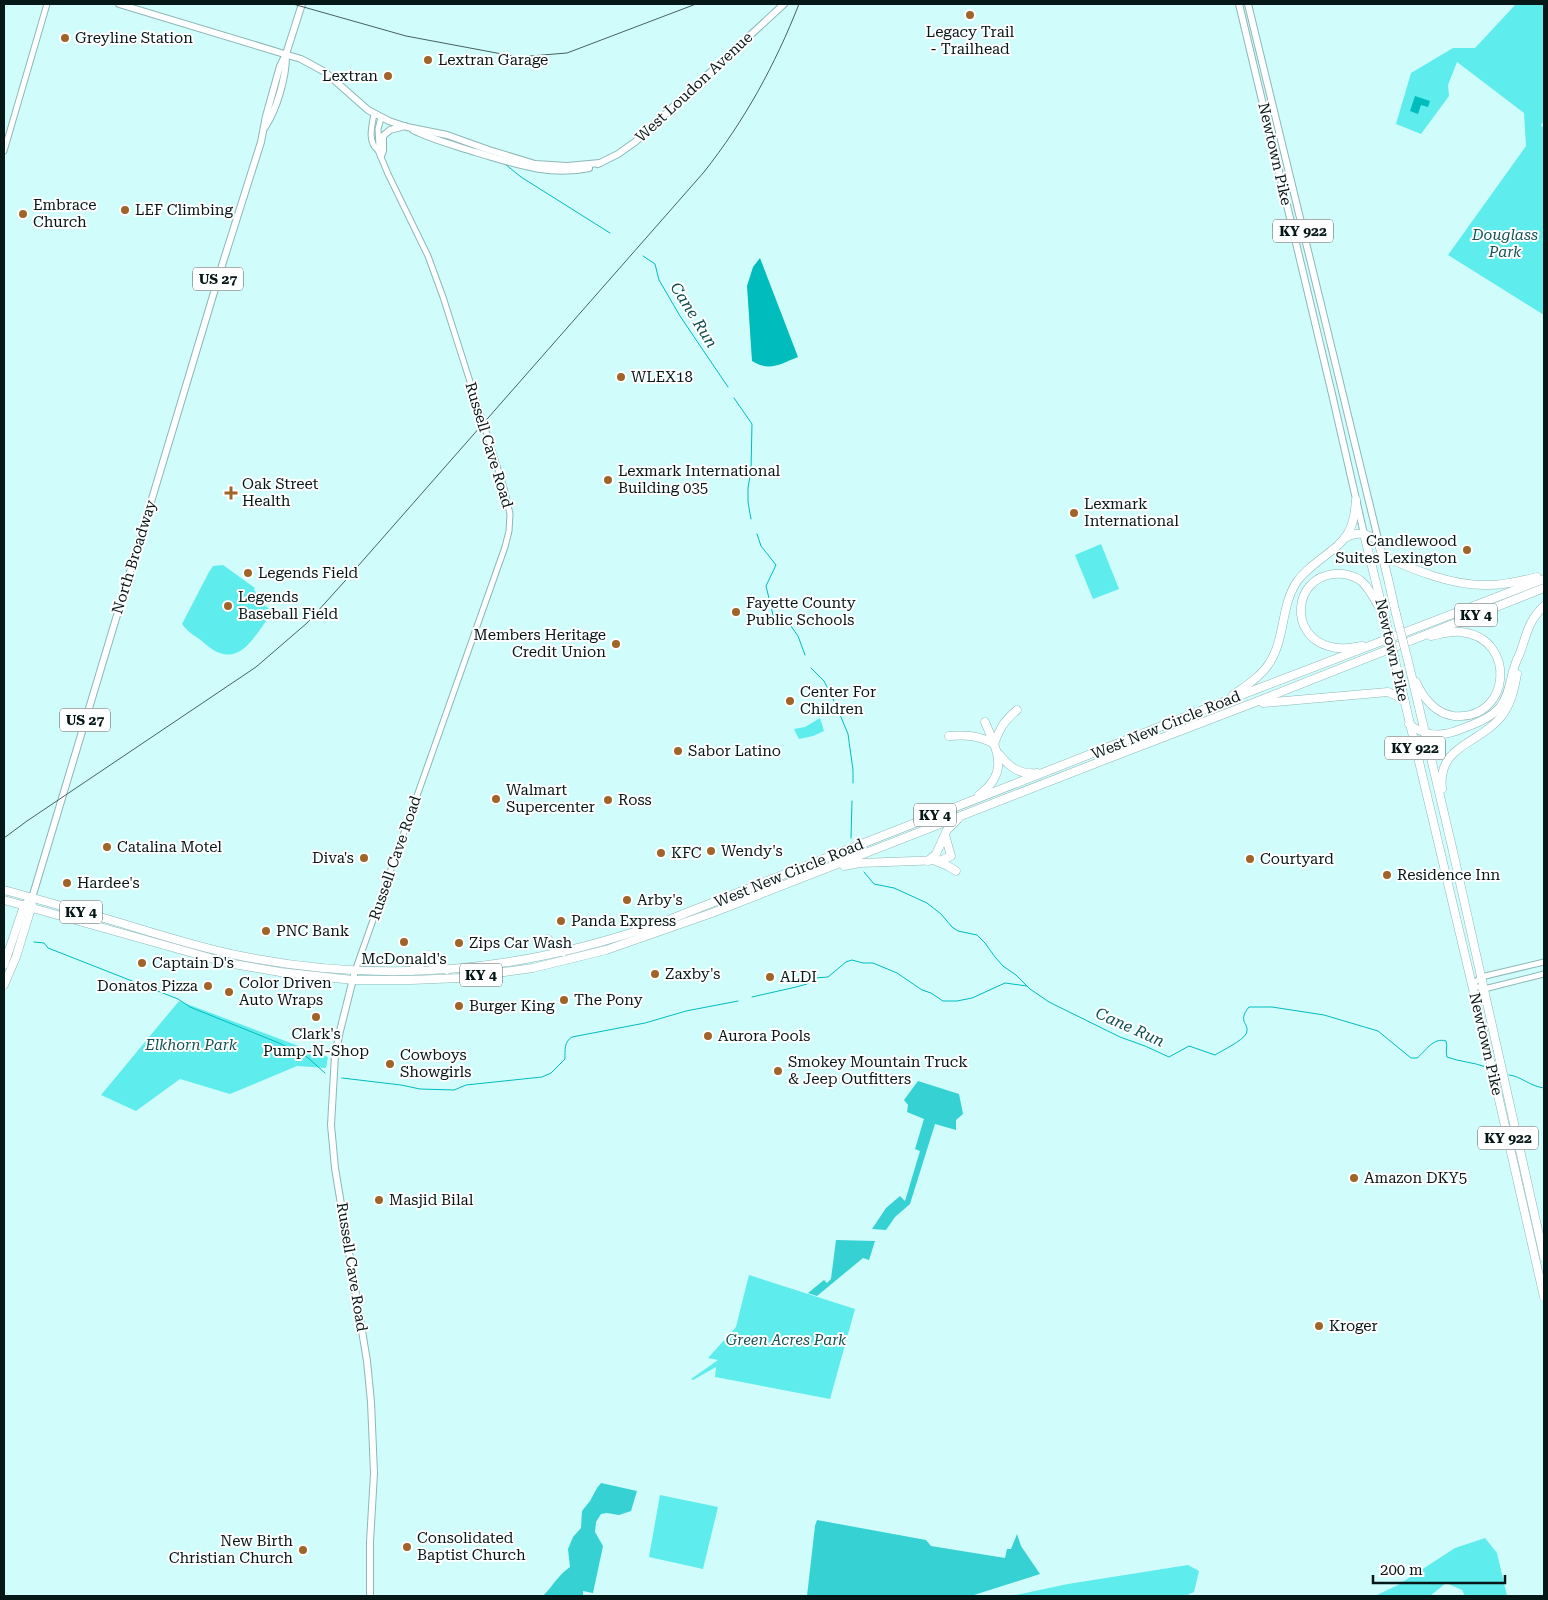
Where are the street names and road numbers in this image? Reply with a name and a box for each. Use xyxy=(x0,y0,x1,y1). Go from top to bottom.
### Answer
street label: West Loudon Avenue xyxy=(632,28,756,146)
street label: Newtown Pike xyxy=(1254,101,1296,207)
road number: KY 922 xyxy=(1273,220,1333,242)
road number: US 27 xyxy=(193,268,243,290)
street label: Russell Cave Road xyxy=(461,380,517,510)
street label: North Broadway xyxy=(108,498,160,616)
street label: Newtown Pike xyxy=(1371,597,1413,703)
road number: KY 4 xyxy=(1455,604,1497,626)
street label: West New Circle Road xyxy=(1089,687,1243,763)
road number: US 27 xyxy=(60,708,110,732)
road number: KY 922 xyxy=(1385,736,1445,760)
street label: Russell Cave Road xyxy=(365,793,425,923)
road number: KY 4 xyxy=(914,804,956,826)
street label: West New Circle Road xyxy=(712,835,866,911)
road number: KY 4 xyxy=(60,900,102,924)
road number: KY 4 xyxy=(460,964,502,986)
street label: Newtown Pike xyxy=(1465,991,1507,1097)
road number: KY 922 xyxy=(1478,1126,1538,1150)
street label: Russell Cave Road xyxy=(333,1201,371,1333)

